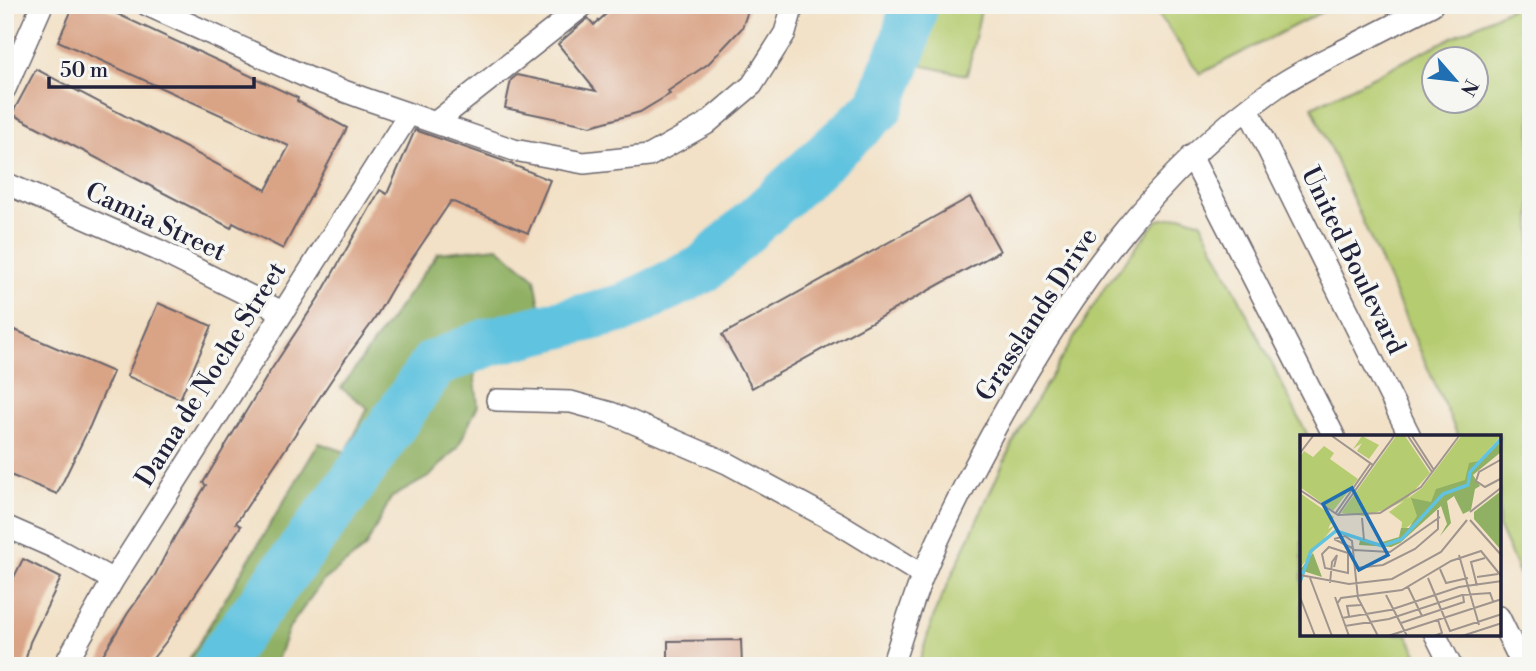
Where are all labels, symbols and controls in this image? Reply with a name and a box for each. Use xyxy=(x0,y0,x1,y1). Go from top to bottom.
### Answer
scale bar xyxy=(49,46,254,90)
north arrow xyxy=(1420,46,1490,116)
text: 50 m xyxy=(60,58,108,84)
text: N xyxy=(1455,75,1483,100)
street label: United Boulevard xyxy=(1294,161,1412,360)
street label: Camia Street xyxy=(80,175,231,268)
street label: Grasslands Drive xyxy=(969,222,1105,407)
street label: Dama de Noche Street xyxy=(129,256,293,493)
inset map xyxy=(1300,435,1501,636)

